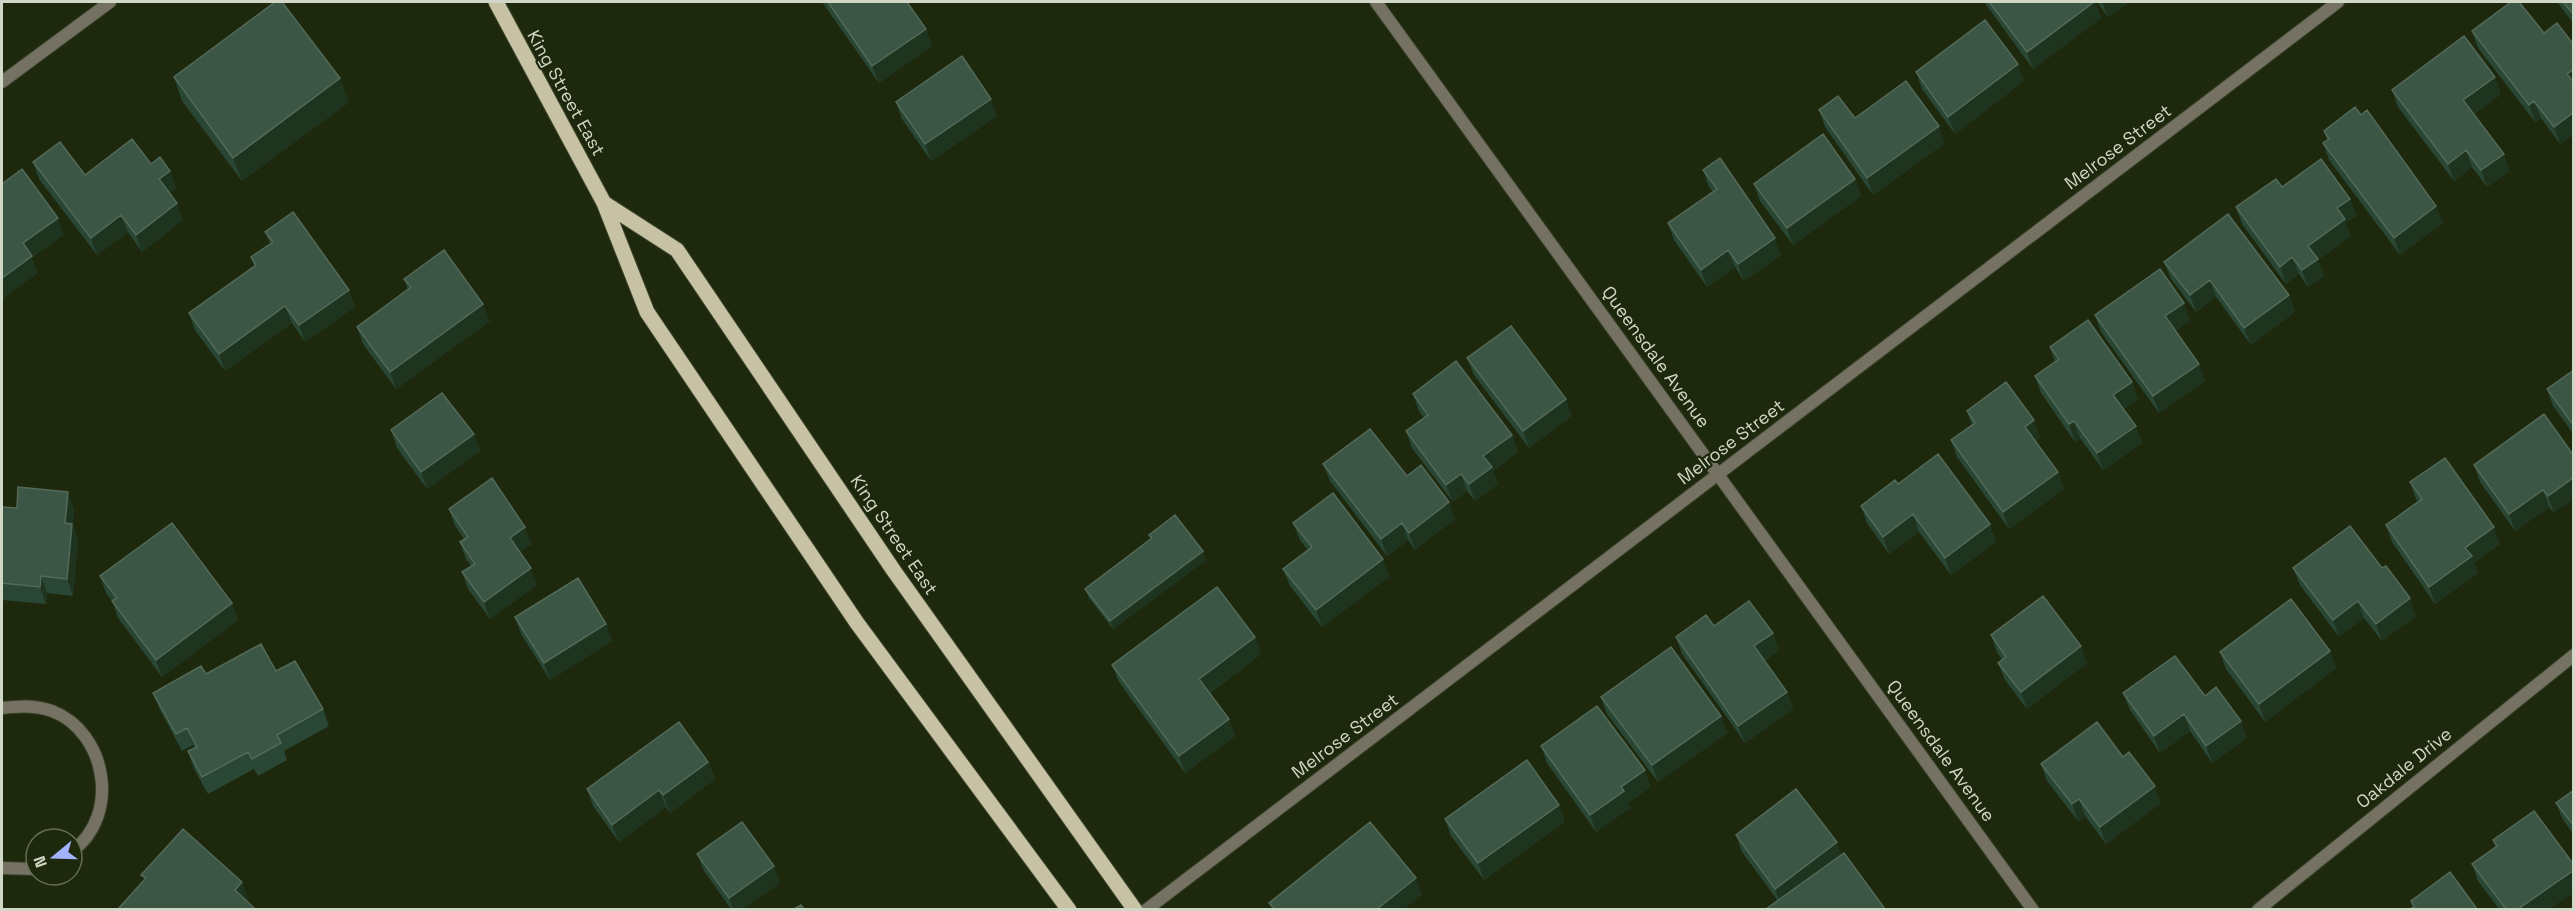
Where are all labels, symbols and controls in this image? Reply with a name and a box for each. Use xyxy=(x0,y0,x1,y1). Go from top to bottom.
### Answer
street label: King Street East xyxy=(522,26,610,160)
street label: Melrose Street xyxy=(2060,99,2176,194)
street label: Queensdale Avenue xyxy=(1597,281,1716,432)
street label: Melrose Street xyxy=(1673,394,1789,489)
street label: King Street East xyxy=(846,470,943,599)
street label: Queensdale Avenue xyxy=(1882,675,2001,826)
street label: Melrose Street xyxy=(1287,688,1403,783)
street label: Oakdale Drive xyxy=(2351,722,2456,813)
north arrow xyxy=(24,827,84,887)
text: N xyxy=(29,853,52,870)

